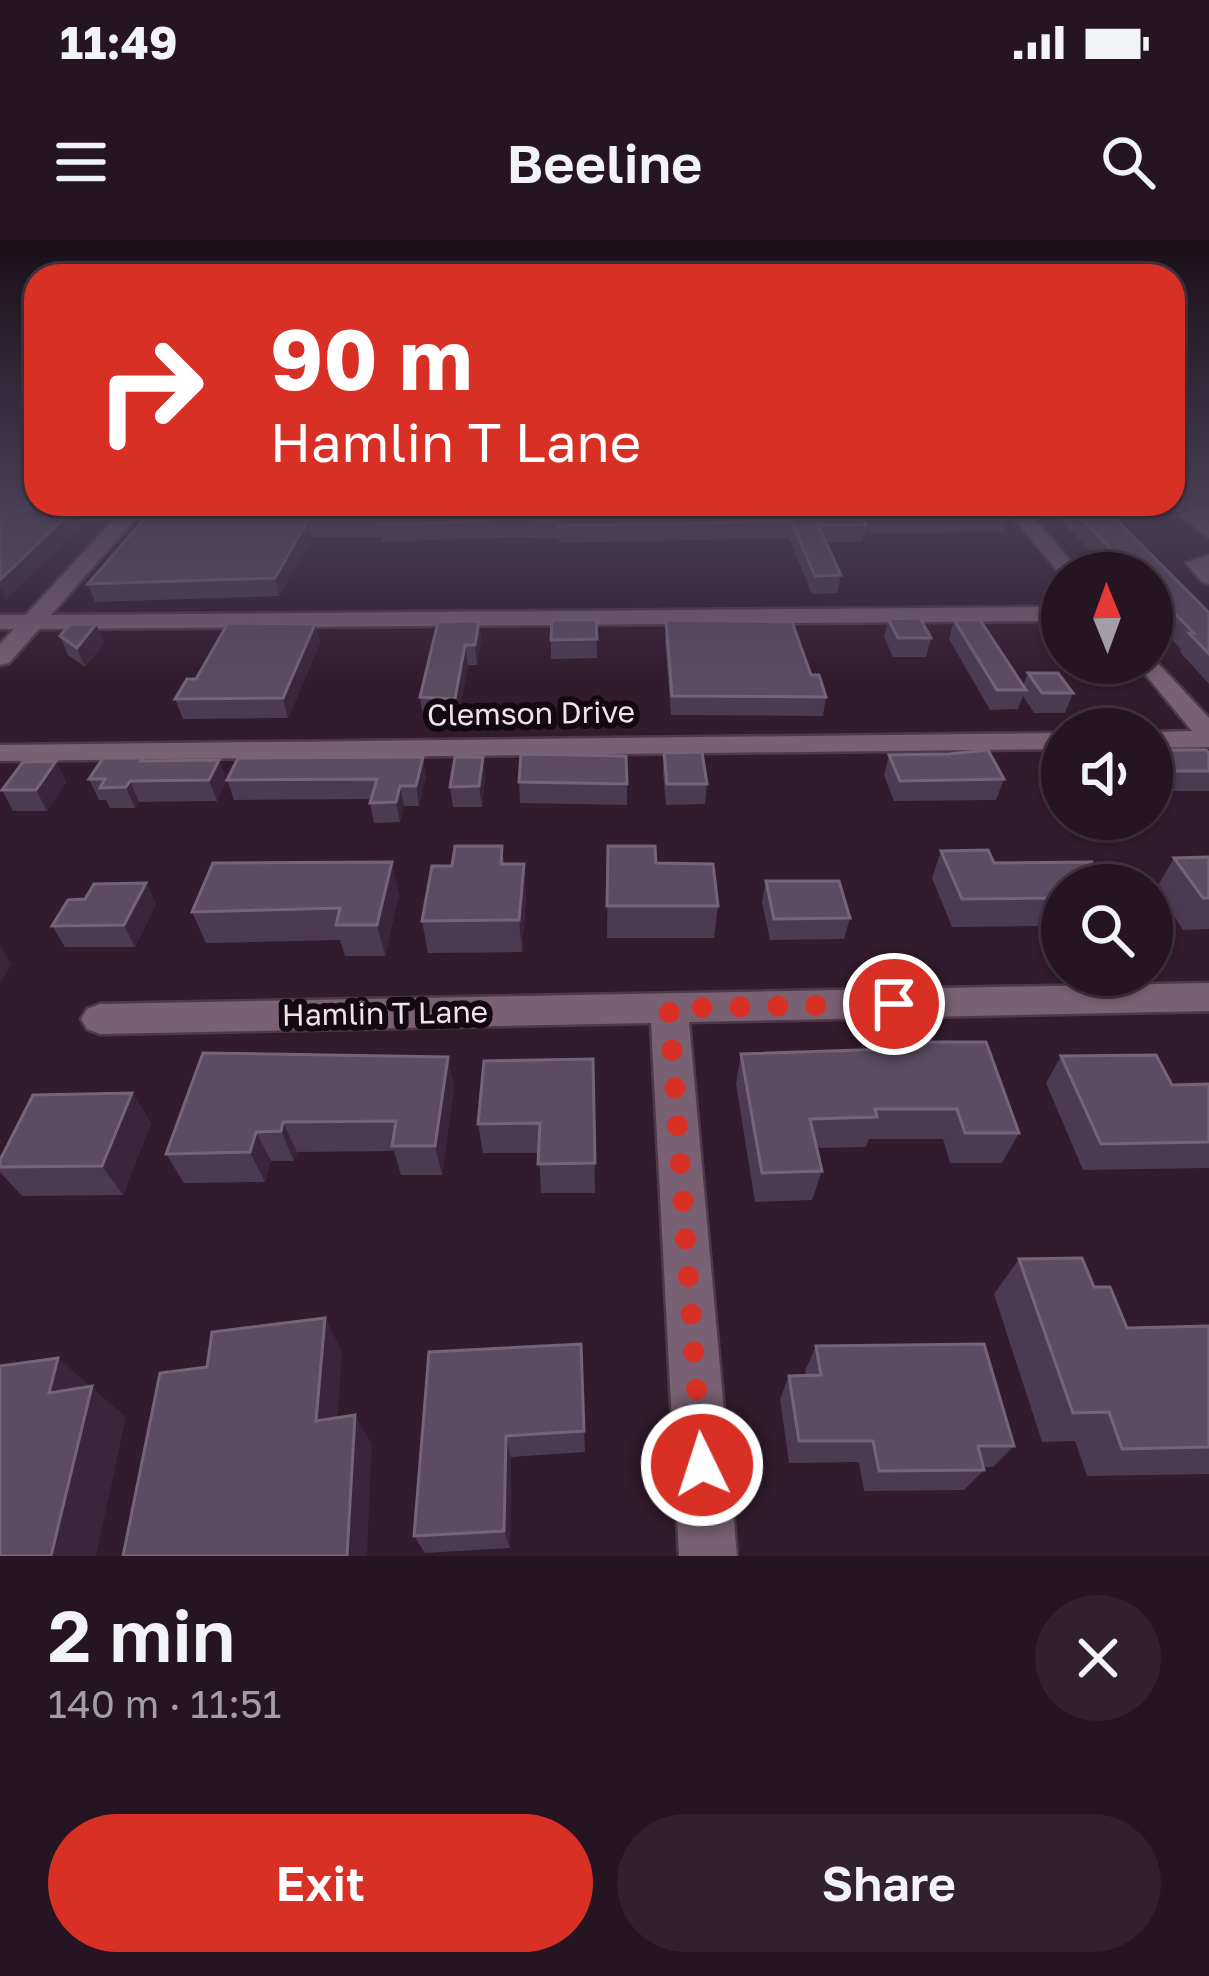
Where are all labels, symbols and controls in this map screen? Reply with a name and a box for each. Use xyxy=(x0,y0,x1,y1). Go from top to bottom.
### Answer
text: 11:49 xyxy=(60,15,177,69)
icon: menu xyxy=(48,129,114,195)
icon: search xyxy=(1095,129,1161,195)
text: Beeline xyxy=(507,130,702,195)
text: 90 m xyxy=(270,308,472,408)
icon: right xyxy=(72,312,228,468)
text: Hamlin T Lane xyxy=(270,409,641,474)
north arrow xyxy=(1041,552,1173,684)
map controls xyxy=(1041,552,1173,996)
street label: Clemson Drive xyxy=(427,693,635,733)
button: sound xyxy=(1041,708,1173,840)
button: search xyxy=(1041,864,1173,996)
pin xyxy=(843,953,945,1055)
icon: arrive xyxy=(861,971,927,1037)
street label: Hamlin T Lane xyxy=(282,993,488,1033)
position arrow xyxy=(639,1402,765,1528)
text: 2 min xyxy=(48,1591,235,1678)
button: close xyxy=(1035,1595,1161,1721)
text: 140 m · 11:51 xyxy=(48,1680,281,1727)
button: Exit xyxy=(48,1814,593,1952)
button: Share xyxy=(617,1814,1161,1952)

